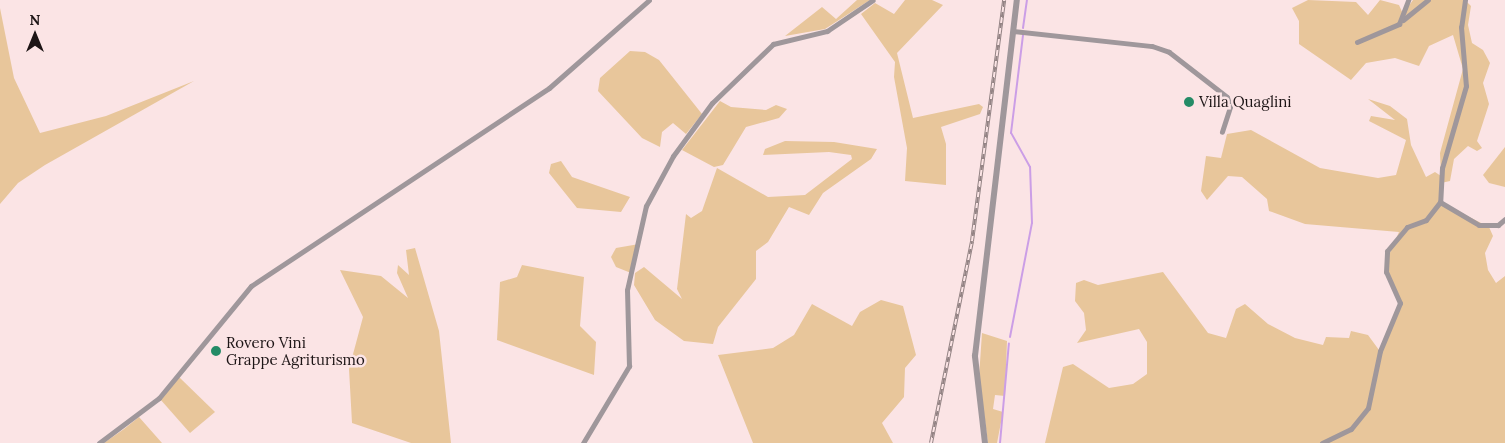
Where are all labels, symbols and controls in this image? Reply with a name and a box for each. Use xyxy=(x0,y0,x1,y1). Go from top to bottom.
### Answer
north arrow xyxy=(10,10,60,60)
text: N xyxy=(30,11,40,29)
place label: Villa Quaglini xyxy=(1199,93,1292,111)
marker: Villa Quaglini xyxy=(1183,96,1195,108)
place label: Rovero Vini Grappe Agriturismo xyxy=(226,333,365,368)
marker: Rovero Vini Grappe Agriturismo xyxy=(210,345,222,357)

